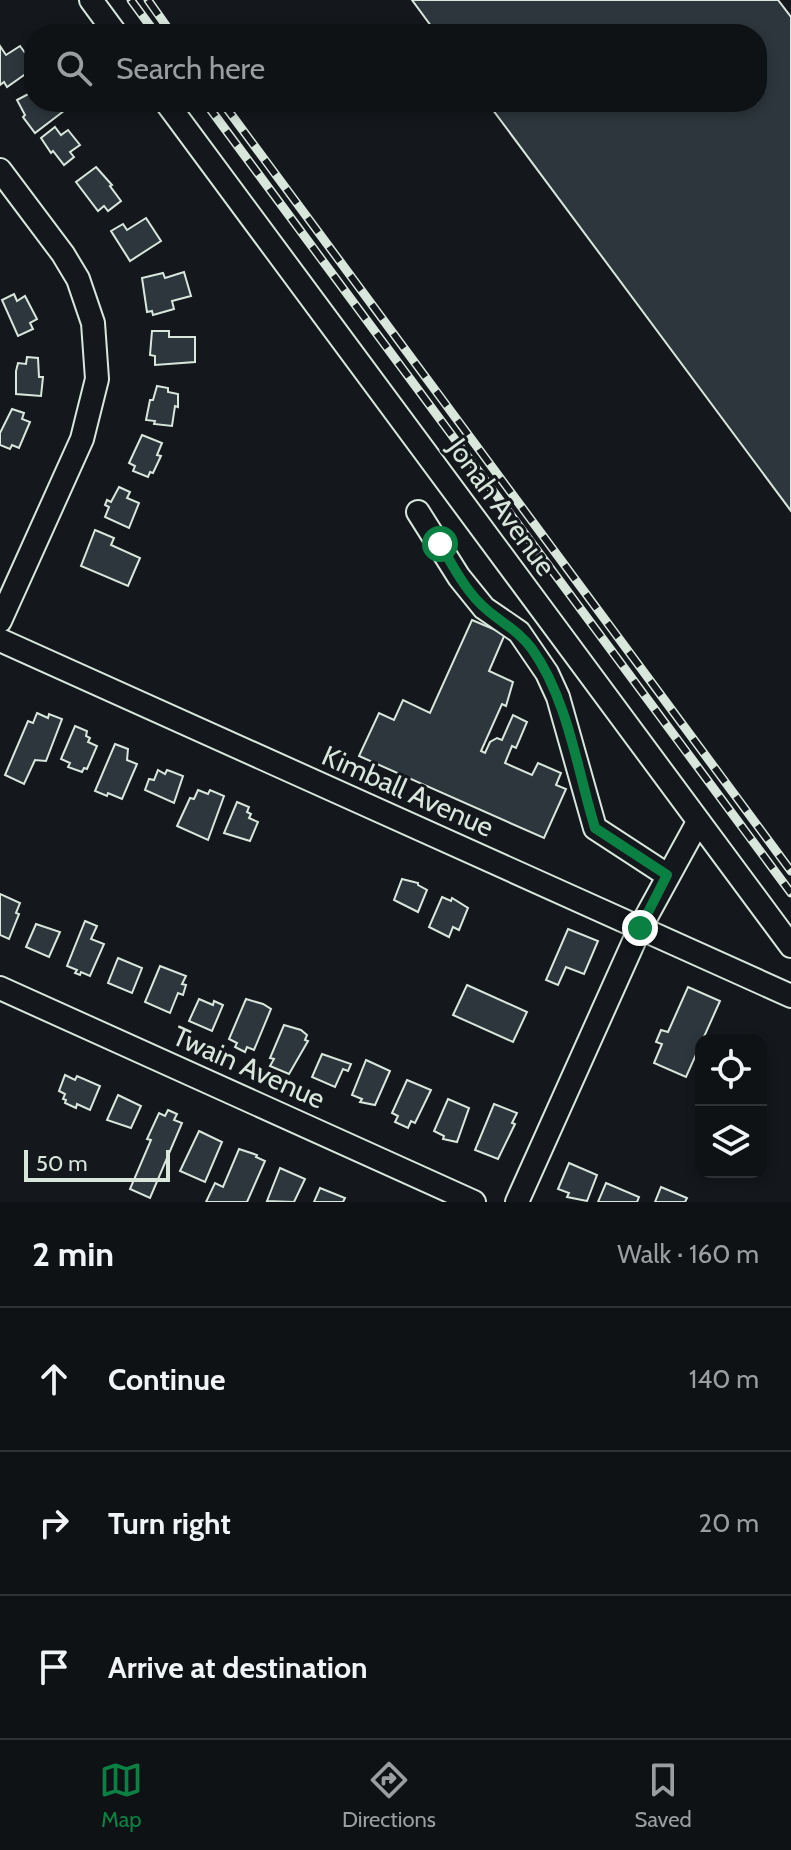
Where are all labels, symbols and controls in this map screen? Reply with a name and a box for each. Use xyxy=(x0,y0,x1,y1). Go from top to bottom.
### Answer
search box xyxy=(24,24,767,112)
icon: search xyxy=(52,46,96,90)
text: Search here xyxy=(116,50,265,87)
street label: Jonah Avenue xyxy=(440,431,563,582)
route start xyxy=(422,526,458,562)
street label: Kimball Avenue xyxy=(317,738,499,844)
route end xyxy=(622,910,658,946)
street label: Twain Avenue xyxy=(168,1018,330,1116)
map controls xyxy=(695,1034,767,1178)
button: locate xyxy=(695,1034,767,1106)
button: layers xyxy=(695,1106,767,1178)
scale bar xyxy=(24,1146,170,1182)
text: 50 m xyxy=(36,1150,88,1177)
text: 2 min xyxy=(32,1233,114,1275)
text: Walk · 160 m xyxy=(617,1238,759,1270)
icon: ahead xyxy=(32,1357,76,1401)
text: Continue xyxy=(108,1361,225,1398)
text: 140 m xyxy=(689,1363,759,1395)
icon: right xyxy=(32,1501,76,1545)
text: Turn right xyxy=(108,1505,231,1542)
text: 20 m xyxy=(699,1507,759,1539)
icon: arrive xyxy=(32,1645,76,1689)
text: Arrive at destination xyxy=(108,1649,368,1686)
tab: Map xyxy=(99,1758,143,1833)
tab: Directions xyxy=(342,1758,436,1833)
tab: Saved xyxy=(635,1758,692,1833)

